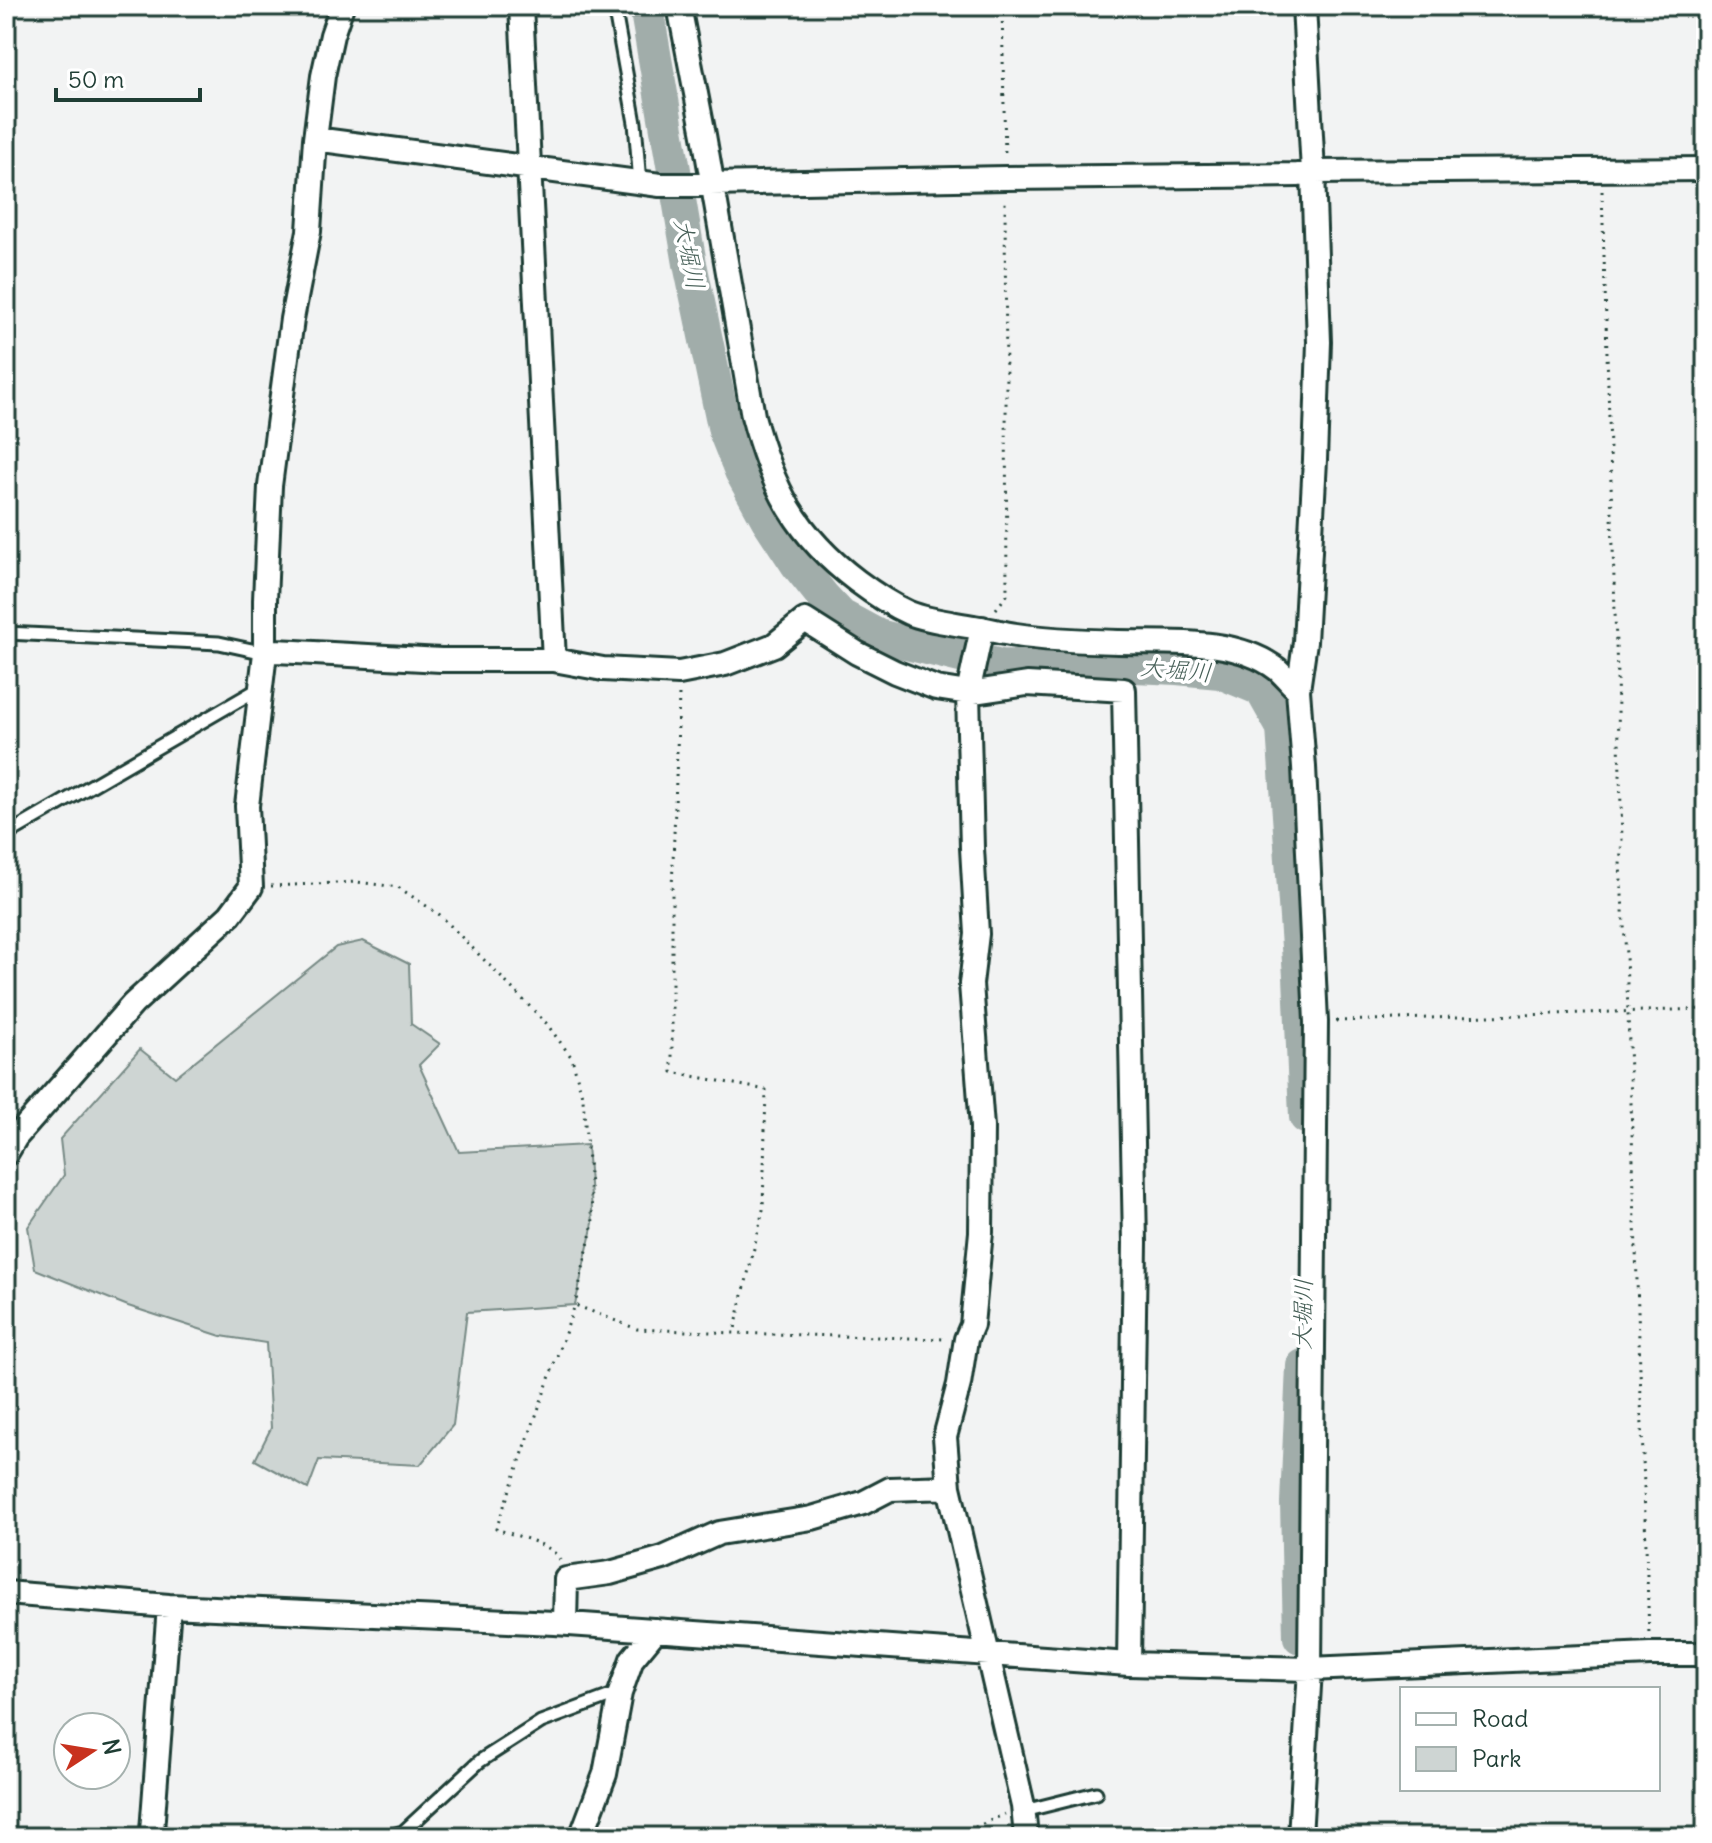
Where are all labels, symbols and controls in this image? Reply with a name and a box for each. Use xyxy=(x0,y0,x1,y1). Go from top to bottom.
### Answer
scale bar xyxy=(56,52,200,102)
text: 50 m xyxy=(68,64,124,94)
water label: 大堀川 xyxy=(668,216,712,292)
water label: 大堀川 xyxy=(1139,651,1213,687)
water label: 大堀川 xyxy=(1286,1278,1318,1350)
legend xyxy=(1400,1687,1660,1791)
text: Road xyxy=(1472,1703,1528,1733)
north arrow xyxy=(52,1711,132,1791)
text: N xyxy=(96,1736,127,1757)
text: Park xyxy=(1472,1743,1522,1773)

